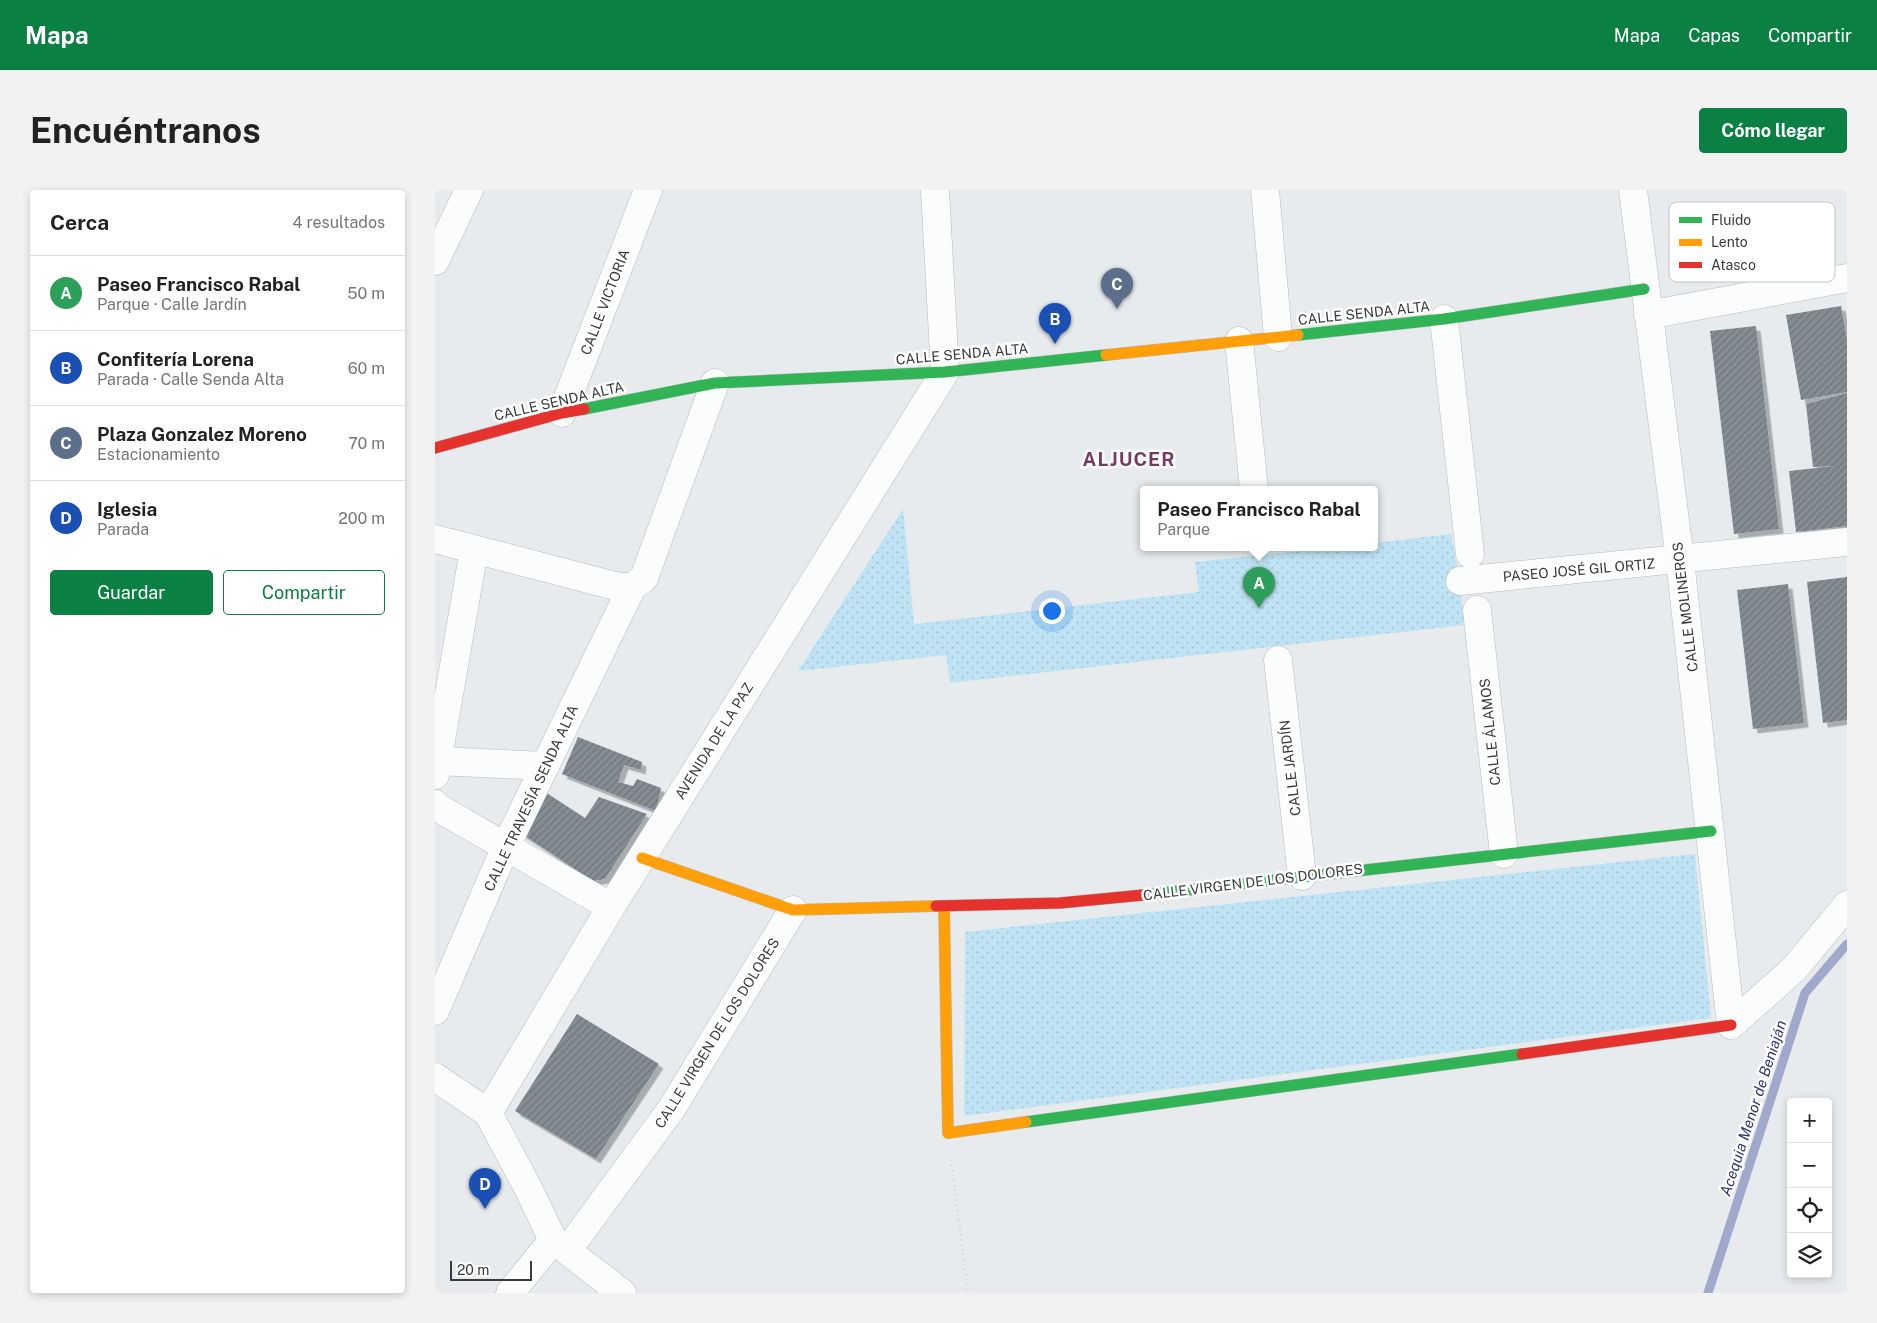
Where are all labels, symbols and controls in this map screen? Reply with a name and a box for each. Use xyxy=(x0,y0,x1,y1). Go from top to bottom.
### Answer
text: Mapa xyxy=(25,21,89,49)
text: Mapa xyxy=(1614,25,1660,46)
text: Capas xyxy=(1688,25,1740,46)
text: Compartir xyxy=(1768,25,1852,46)
button: Cómo llegar xyxy=(1699,108,1847,153)
text: Encuéntranos xyxy=(30,110,261,151)
legend xyxy=(1669,202,1835,282)
text: Cerca xyxy=(50,210,109,235)
text: Fluido xyxy=(1711,212,1751,228)
text: 4 resultados xyxy=(293,213,385,232)
text: Lento xyxy=(1711,234,1748,250)
street label: CALLE VICTORIA xyxy=(577,247,633,357)
text: Atasco xyxy=(1711,257,1756,273)
pin: C xyxy=(1101,268,1133,309)
text: Paseo Francisco Rabal xyxy=(97,273,301,295)
text: A xyxy=(60,284,72,303)
text: 50 m xyxy=(347,284,385,303)
text: Parque · Calle Jardín xyxy=(97,295,247,314)
street label: CALLE SENDA ALTA xyxy=(1297,298,1431,328)
pin: B xyxy=(1039,303,1071,344)
street label: CALLE SENDA ALTA xyxy=(895,340,1029,368)
text: Confitería Lorena xyxy=(97,348,254,370)
text: B xyxy=(61,359,71,378)
text: 60 m xyxy=(348,359,385,378)
text: Parada · Calle Senda Alta xyxy=(97,370,284,389)
street label: CALLE SENDA ALTA xyxy=(493,378,625,424)
text: Plaza Gonzalez Moreno xyxy=(97,423,307,445)
text: C xyxy=(60,434,72,453)
text: 70 m xyxy=(348,434,385,453)
text: Estacionamiento xyxy=(97,445,220,464)
district label: ALJUCER xyxy=(1083,448,1175,470)
popup xyxy=(1140,486,1378,551)
text: Iglesia xyxy=(97,498,157,520)
text: Paseo Francisco Rabal xyxy=(1157,498,1361,520)
text: D xyxy=(60,509,72,528)
text: 200 m xyxy=(338,509,385,528)
text: Parada xyxy=(97,520,149,539)
text: Parque xyxy=(1157,520,1210,539)
street label: CALLE MOLINEROS xyxy=(1669,541,1701,673)
street label: PASEO JOSÉ GIL ORTIZ xyxy=(1502,554,1656,585)
pin: A xyxy=(1243,567,1275,608)
button: Guardar xyxy=(50,570,213,615)
button: Compartir xyxy=(223,570,385,615)
your location xyxy=(1039,598,1065,624)
street label: CALLE ÁLAMOS xyxy=(1475,678,1504,787)
street label: AVENIDA DE LA PAZ xyxy=(672,680,756,802)
street label: CALLE TRAVESÍA SENDA ALTA xyxy=(480,702,581,894)
street label: CALLE JARDÍN xyxy=(1275,719,1304,817)
street label: CALLE VIRGEN DE LOS DOLORES xyxy=(1142,861,1364,903)
street label: CALLE VIRGEN DE LOS DOLORES xyxy=(652,935,782,1131)
water label: Acequia Menor de Beniaján xyxy=(1717,1018,1789,1198)
map controls xyxy=(1787,1098,1832,1278)
button: + xyxy=(1787,1098,1832,1143)
button: − xyxy=(1787,1143,1832,1188)
pin: D xyxy=(469,1168,501,1209)
button: locate xyxy=(1787,1188,1832,1233)
button: layers xyxy=(1787,1233,1832,1278)
scale bar xyxy=(450,1258,533,1281)
text: 20 m xyxy=(457,1262,489,1278)

